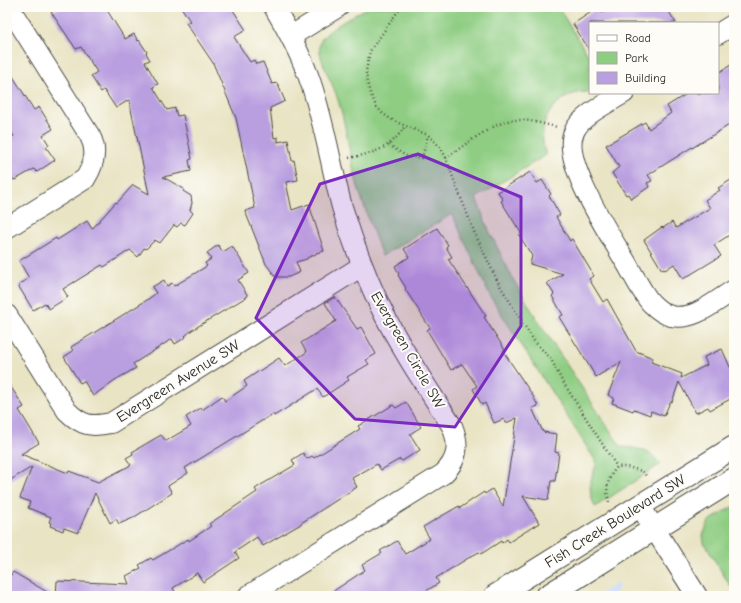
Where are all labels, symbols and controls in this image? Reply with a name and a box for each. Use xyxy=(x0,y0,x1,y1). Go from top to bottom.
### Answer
legend xyxy=(589,22,719,94)
text: Road xyxy=(625,31,651,45)
text: Park xyxy=(625,51,648,65)
text: Building xyxy=(625,71,666,85)
street label: Evergreen Circle SW xyxy=(367,288,449,412)
street label: Evergreen Avenue SW xyxy=(113,336,243,426)
street label: Fish Creek Boulevard SW xyxy=(541,470,689,572)

